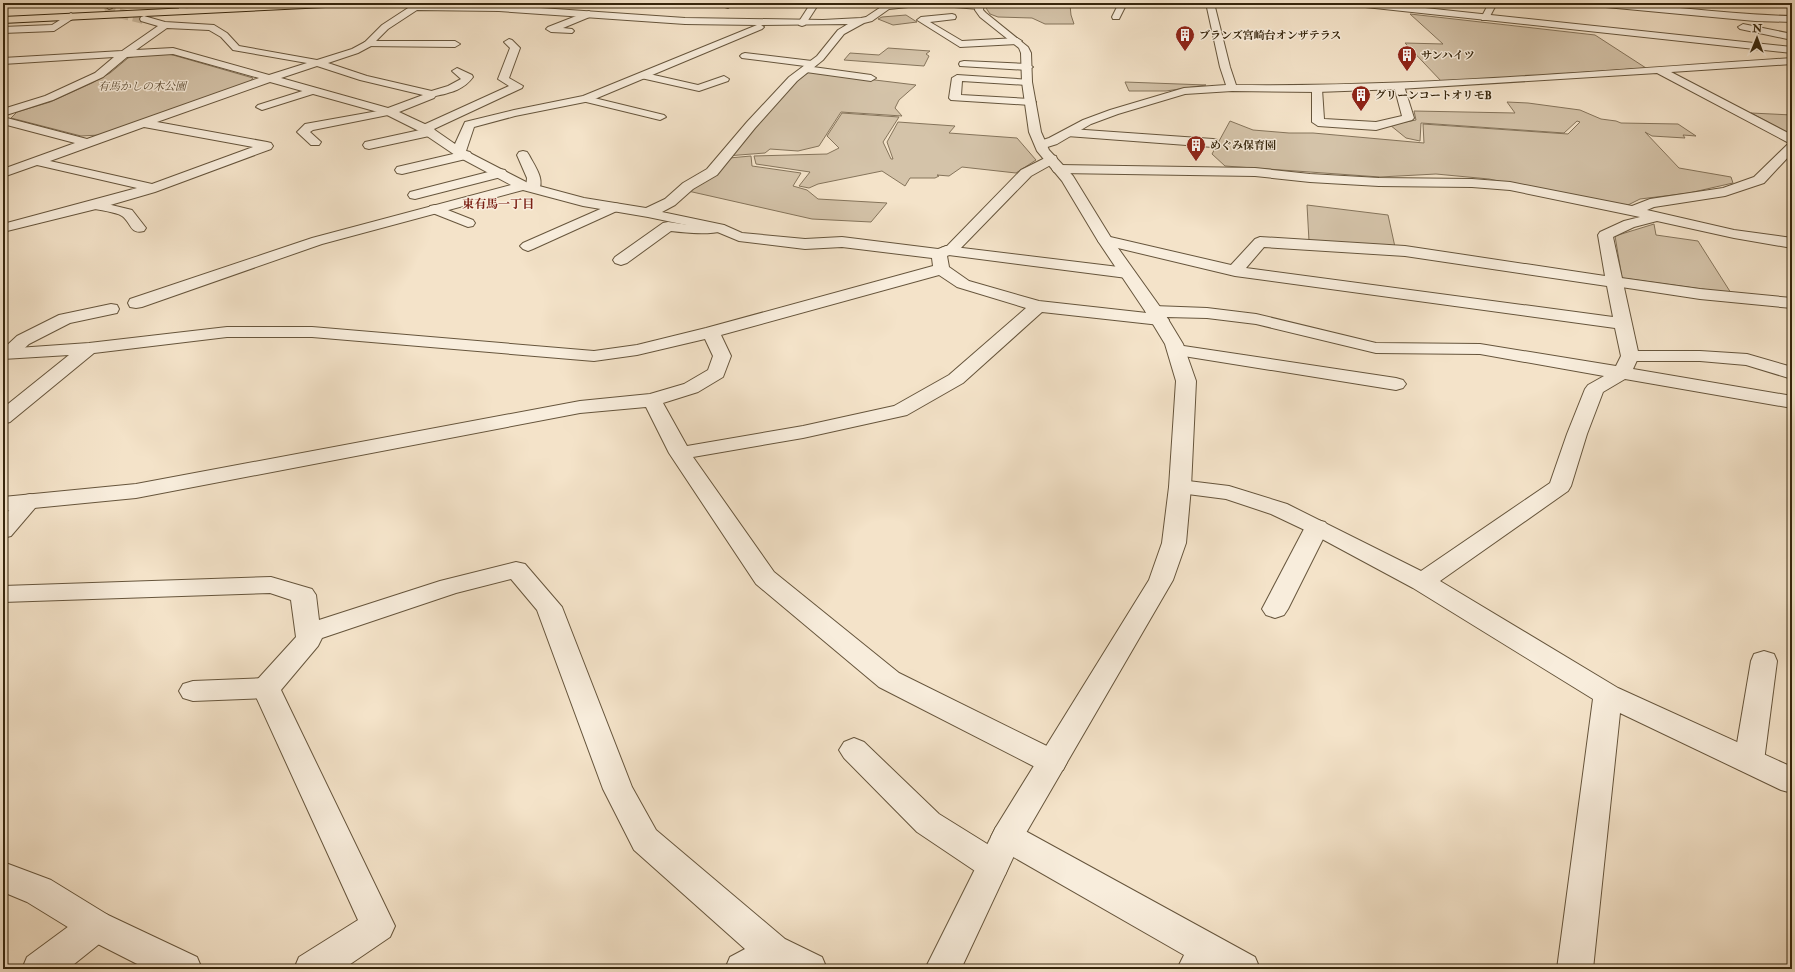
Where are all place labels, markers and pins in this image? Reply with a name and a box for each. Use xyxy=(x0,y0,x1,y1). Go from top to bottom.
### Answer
building icon: ブランズ宮崎台オンザテラス xyxy=(1174,24,1196,52)
place label: ブランズ宮崎台オンザテラス xyxy=(1199,29,1341,42)
building icon: サンハイツ xyxy=(1396,44,1418,72)
place label: サンハイツ xyxy=(1421,49,1475,62)
building icon: グリーンコートオリモB xyxy=(1350,84,1372,112)
place label: グリーンコートオリモB xyxy=(1375,89,1492,102)
building icon: めぐみ保育園 xyxy=(1185,134,1207,162)
place label: めぐみ保育園 xyxy=(1210,139,1276,152)

